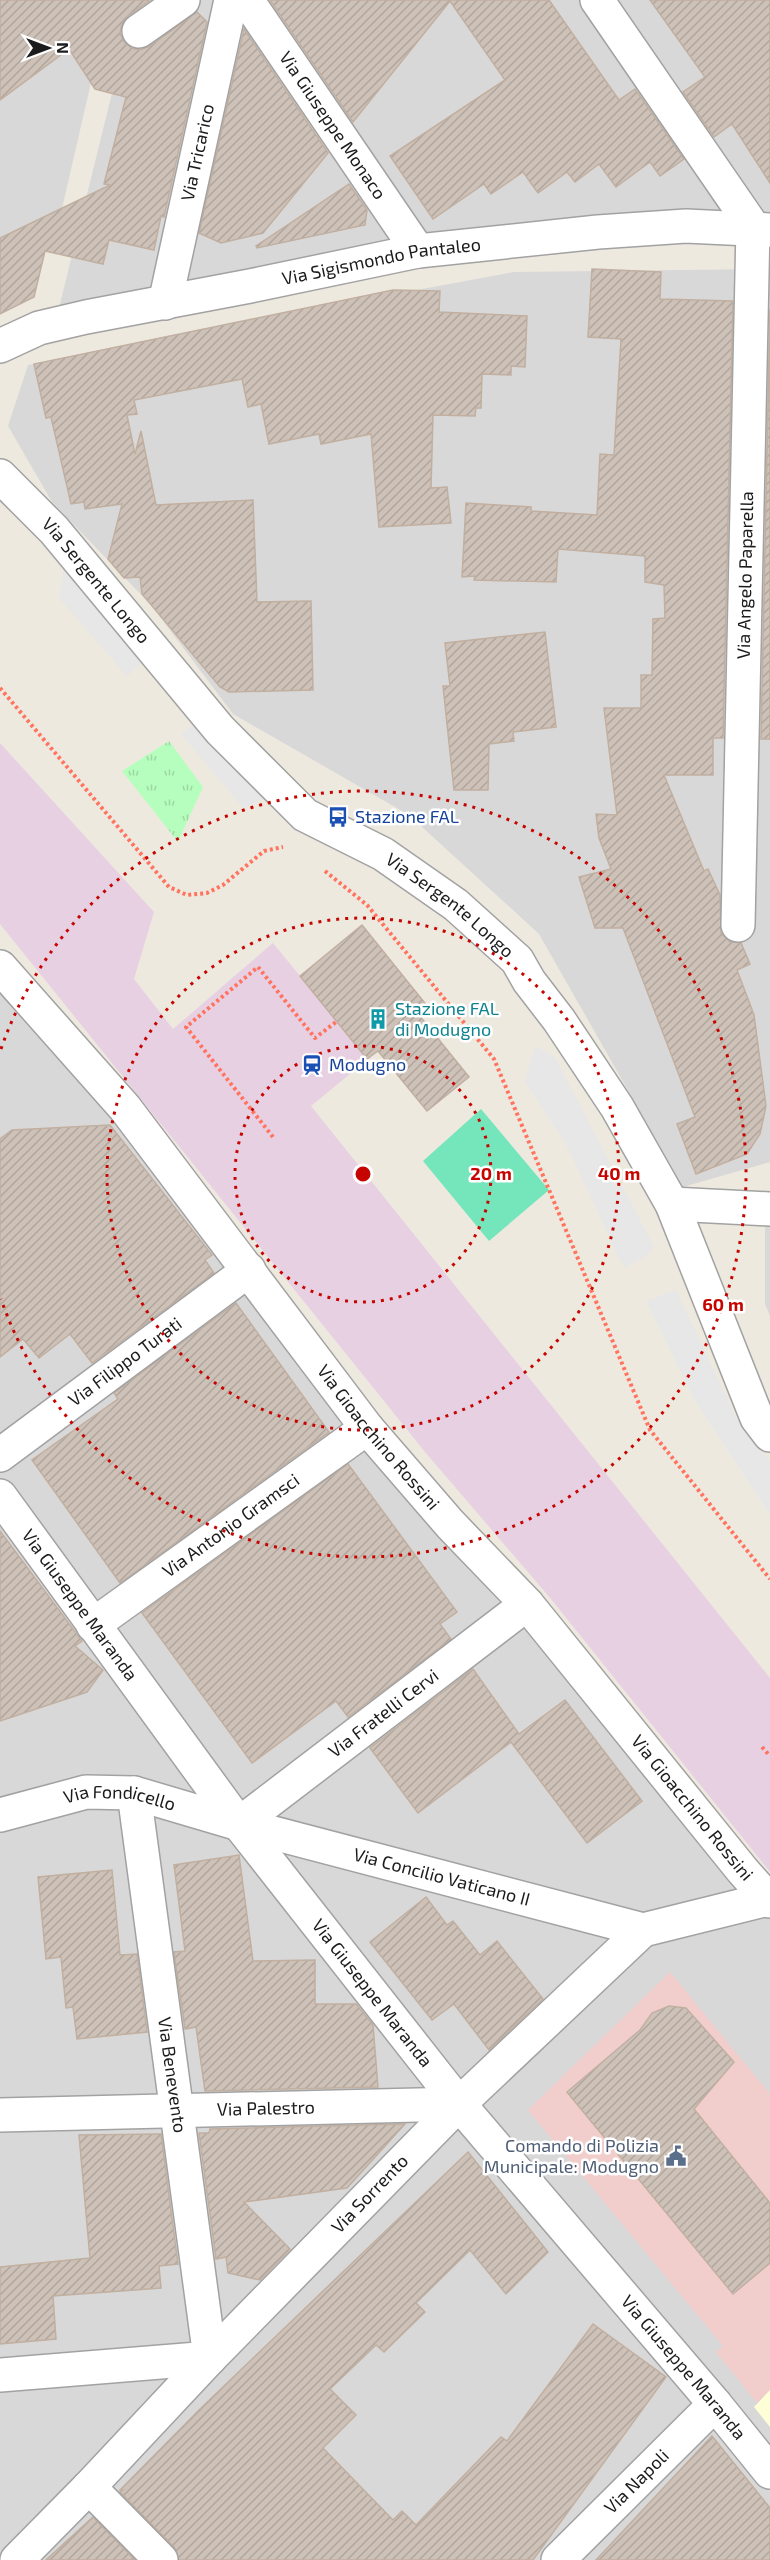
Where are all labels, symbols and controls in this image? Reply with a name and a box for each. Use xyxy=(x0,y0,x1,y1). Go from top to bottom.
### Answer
north arrow xyxy=(18,18,78,78)
text: N xyxy=(54,42,73,54)
street label: Via Giuseppe Monaco xyxy=(275,47,392,203)
street label: Via Tricarico xyxy=(176,102,218,203)
street label: Via Sigismondo Pantaleo xyxy=(280,232,482,289)
street label: Via Angelo Paparella xyxy=(732,491,757,659)
street label: Via Sergente Longo xyxy=(38,512,155,647)
bus stop icon: Stazione FAL xyxy=(326,805,350,829)
place label: Stazione FAL xyxy=(355,805,459,827)
street label: Via Sergente Longo xyxy=(382,847,519,962)
place label: Stazione FAL di Modugno xyxy=(395,997,499,1040)
building icon: Stazione FAL di Modugno xyxy=(366,1007,390,1031)
station icon: Modugno xyxy=(300,1053,324,1077)
place label: Modugno xyxy=(329,1053,406,1075)
text: 20 m xyxy=(470,1162,512,1184)
text: 40 m xyxy=(598,1162,640,1184)
centre of rings xyxy=(353,1164,373,1184)
text: 60 m xyxy=(702,1293,744,1315)
street label: Via Filippo Turati xyxy=(64,1312,186,1410)
street label: Via Gioacchino Rossini xyxy=(313,1360,445,1514)
street label: Via Antonio Gramsci xyxy=(158,1468,303,1582)
street label: Via Giuseppe Maranda xyxy=(18,1524,143,1685)
street label: Via Fratelli Cervi xyxy=(324,1664,442,1762)
street label: Via Gioacchino Rossini xyxy=(627,1730,758,1885)
street label: Via Fondicello xyxy=(61,1780,178,1815)
street label: Via Concilio Vaticano II xyxy=(351,1842,533,1910)
street label: Via Giuseppe Maranda xyxy=(308,1914,438,2071)
street label: Via Benevento xyxy=(154,2015,192,2134)
street label: Via Palestro xyxy=(217,2095,315,2120)
place label: Comando di Polizia Municipale: Modugno xyxy=(484,2134,659,2177)
public building icon: Comando di Polizia Municipale: Modugno xyxy=(664,2144,688,2168)
street label: Via Sorrento xyxy=(326,2149,412,2237)
street label: Via Giuseppe Maranda xyxy=(617,2290,751,2444)
street label: Via Napoli xyxy=(599,2444,673,2518)

